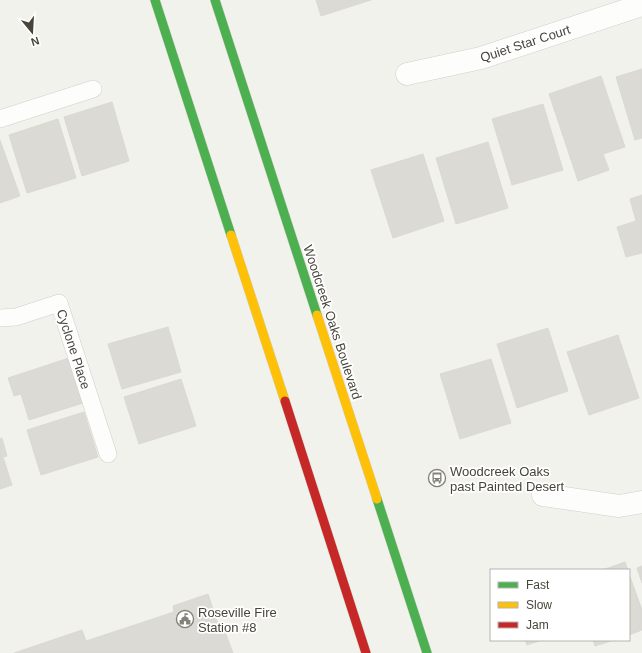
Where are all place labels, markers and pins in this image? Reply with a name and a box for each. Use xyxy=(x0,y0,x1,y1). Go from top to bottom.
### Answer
place label: Woodcreek Oaks past Painted Desert xyxy=(450,464,565,494)
bus stop icon: Woodcreek Oaks past Painted Desert xyxy=(427,468,447,488)
place label: Roseville Fire Station #8 xyxy=(198,605,277,635)
public building icon: Roseville Fire Station #8 xyxy=(175,609,195,629)

